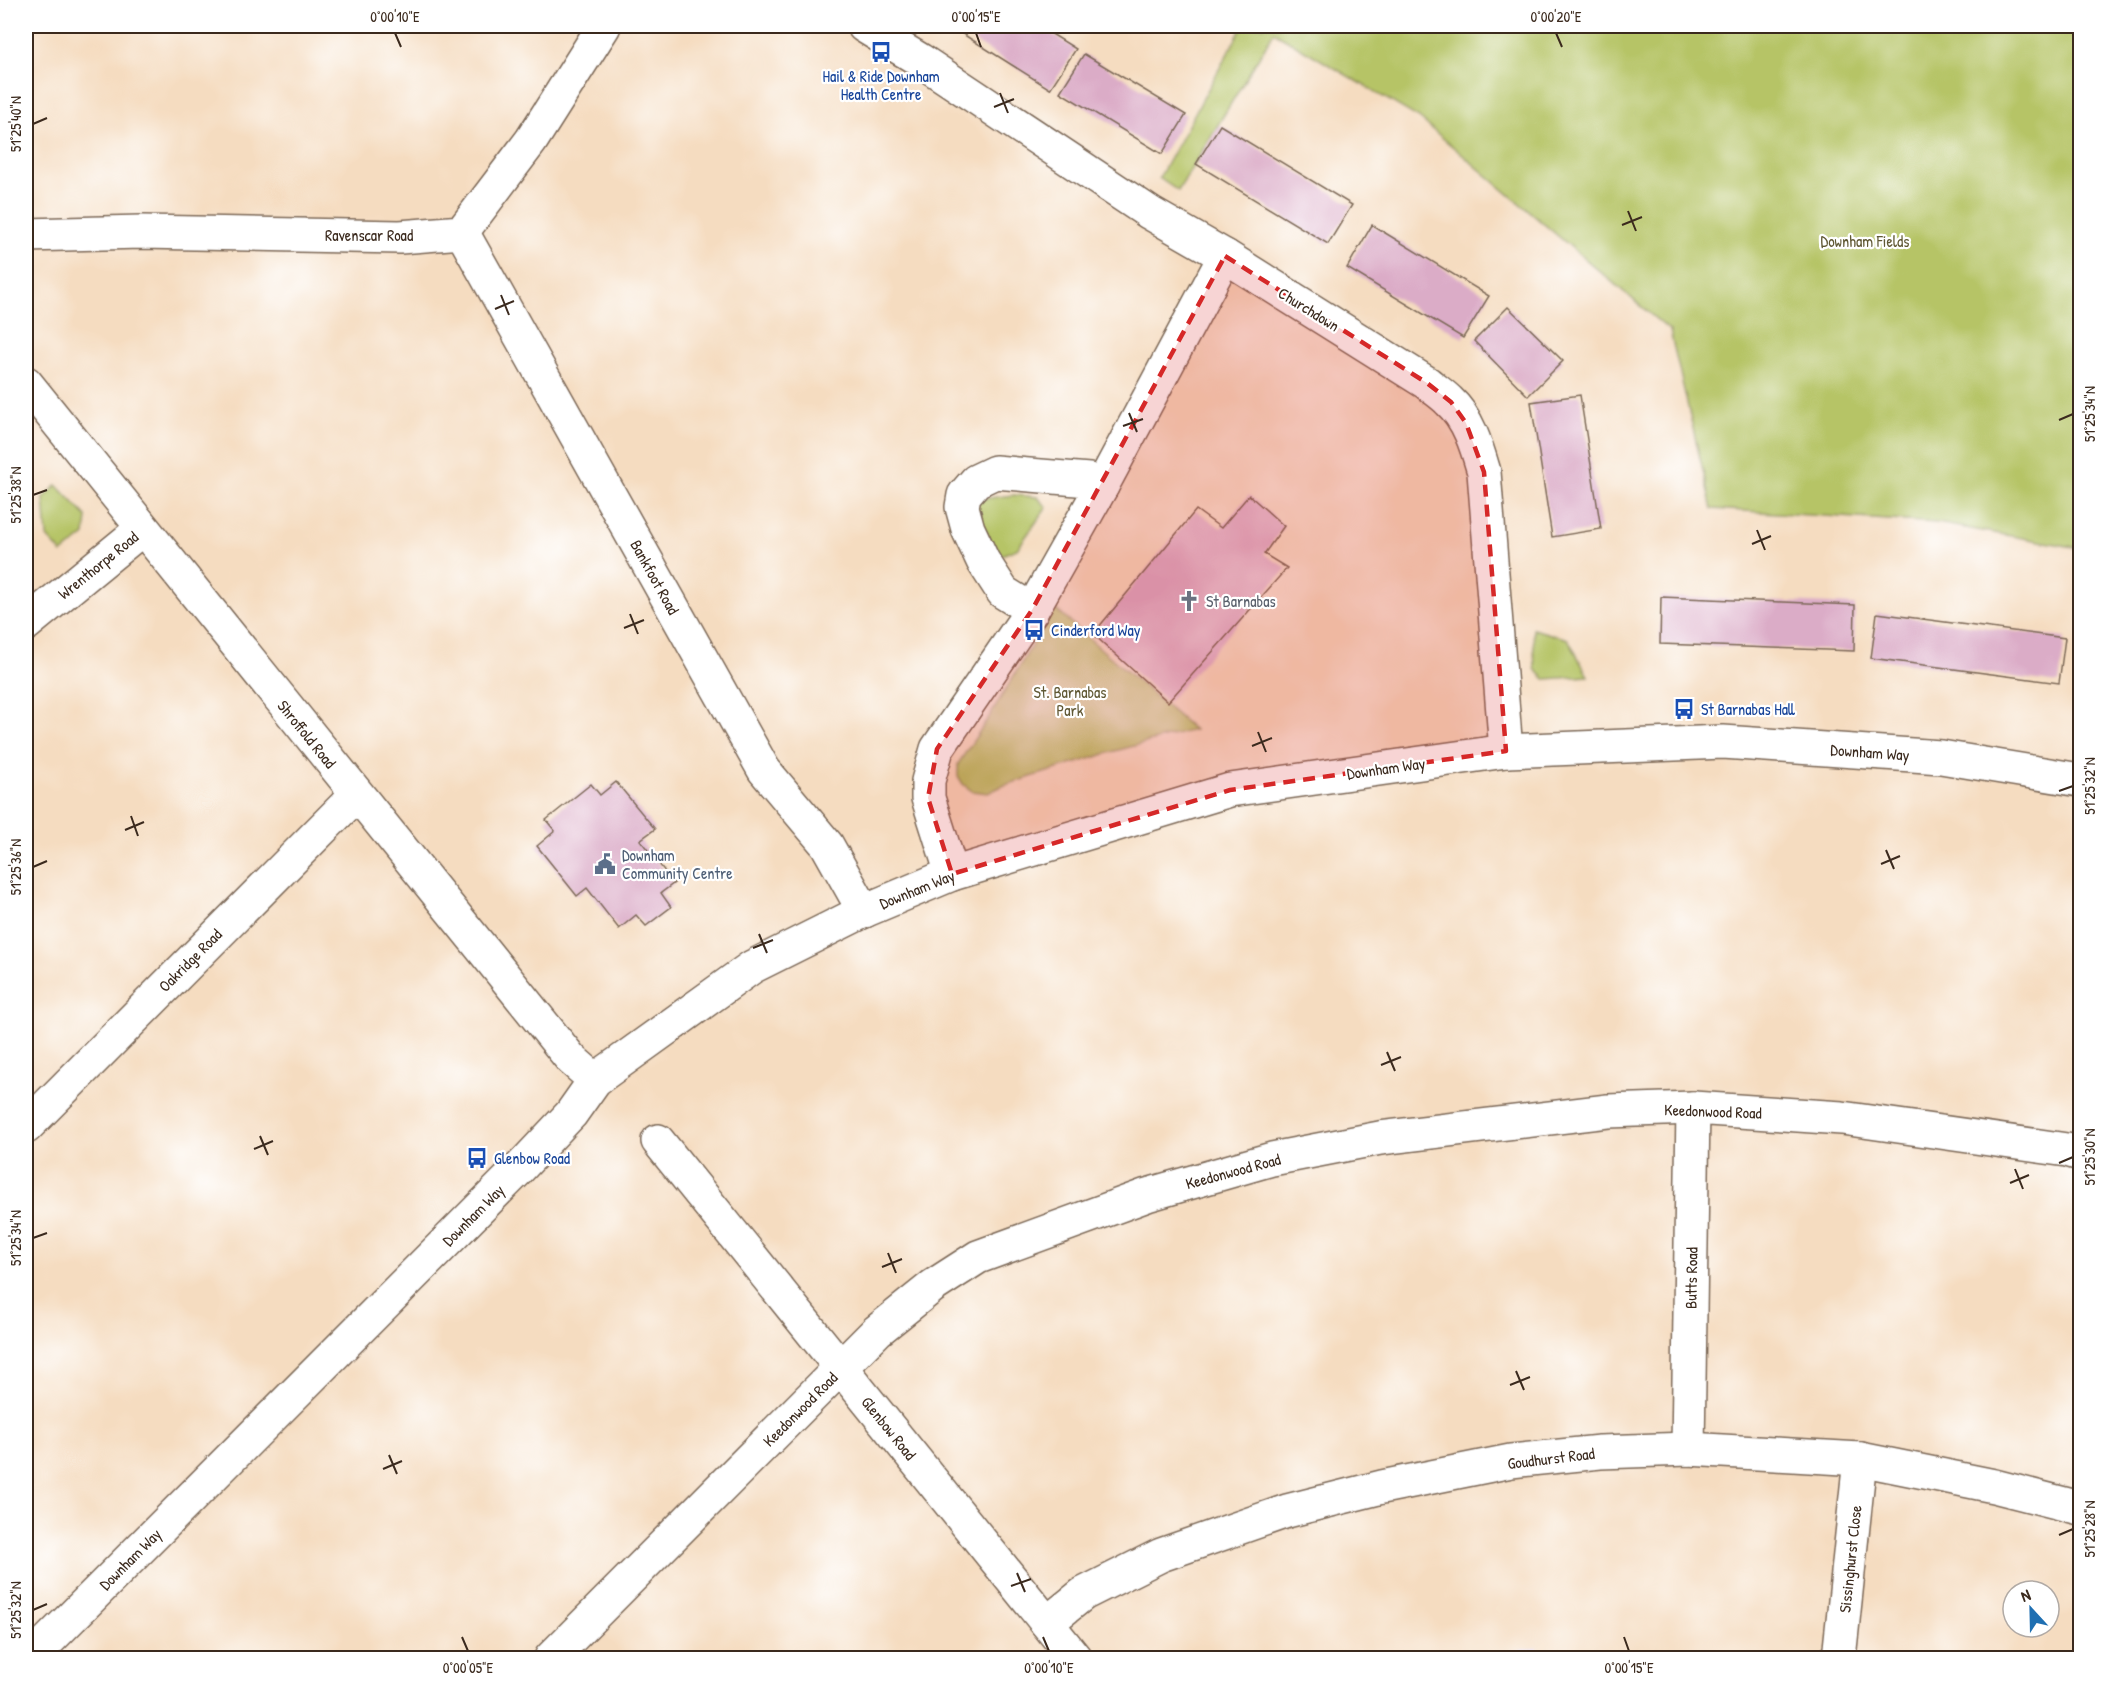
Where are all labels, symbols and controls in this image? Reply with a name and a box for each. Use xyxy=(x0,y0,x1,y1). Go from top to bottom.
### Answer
text: 0°00'10"E xyxy=(370,6,420,27)
text: 0°00'15"E xyxy=(951,6,1001,27)
text: 0°00'20"E xyxy=(1530,6,1582,27)
bus stop icon: Hail & Ride Downham Health Centre xyxy=(869,40,893,64)
place label: Hail & Ride Downham Health Centre xyxy=(822,65,940,105)
text: 51°25'40"N xyxy=(5,96,26,152)
street label: Ravenscar Road xyxy=(325,224,413,246)
park label: Downham Fields xyxy=(1821,230,1909,252)
street label: Churchdown xyxy=(1274,282,1344,336)
text: 51°25'34"N xyxy=(2079,386,2100,442)
text: 51°25'38"N xyxy=(5,467,26,523)
street label: Wrenthorpe Road xyxy=(53,526,143,604)
street label: Bankfoot Road xyxy=(625,536,685,618)
church icon: St Barnabas xyxy=(1177,589,1201,613)
place label: St Barnabas xyxy=(1206,590,1276,612)
bus stop icon: Cinderford Way xyxy=(1022,618,1046,642)
place label: Cinderford Way xyxy=(1051,619,1141,641)
park label: St. Barnabas Park xyxy=(1033,681,1107,721)
street label: Shroffold Road xyxy=(273,695,341,773)
bus stop icon: St Barnabas Hall xyxy=(1672,697,1696,721)
place label: St Barnabas Hall xyxy=(1701,698,1795,720)
street label: Downham Way xyxy=(1830,738,1910,766)
street label: Downham Way xyxy=(1345,752,1427,784)
text: 51°25'32"N xyxy=(2079,757,2100,815)
text: 51°25'36"N xyxy=(5,839,26,895)
place label: Downham Community Centre xyxy=(622,844,733,884)
public building icon: Downham Community Centre xyxy=(593,852,617,876)
street label: Downham Way xyxy=(876,864,958,914)
street label: Oakridge Road xyxy=(154,924,226,996)
street label: Keedonwood Road xyxy=(1664,1098,1762,1124)
text: 51°25'30"N xyxy=(2079,1128,2100,1186)
bus stop icon: Glenbow Road xyxy=(465,1146,489,1170)
place label: Glenbow Road xyxy=(494,1147,570,1169)
street label: Keedonwood Road xyxy=(1183,1148,1283,1194)
street label: Downham Way xyxy=(437,1179,509,1251)
text: 51°25'34"N xyxy=(5,1210,26,1266)
street label: Butts Road xyxy=(1679,1247,1703,1309)
street label: Keedonwood Road xyxy=(758,1367,842,1451)
street label: Glenbow Road xyxy=(857,1392,921,1464)
street label: Goudhurst Road xyxy=(1506,1442,1596,1474)
text: 51°25'28"N xyxy=(2079,1500,2100,1558)
street label: Sissinghurst Close xyxy=(1833,1504,1867,1614)
street label: Downham Way xyxy=(94,1523,166,1595)
north arrow xyxy=(2001,1579,2061,1639)
text: 51°25'32"N xyxy=(5,1581,26,1639)
text: N xyxy=(2017,1583,2034,1607)
text: 0°00'05"E xyxy=(443,1657,494,1678)
text: 0°00'10"E xyxy=(1024,1657,1074,1678)
text: 0°00'15"E xyxy=(1604,1657,1654,1678)

